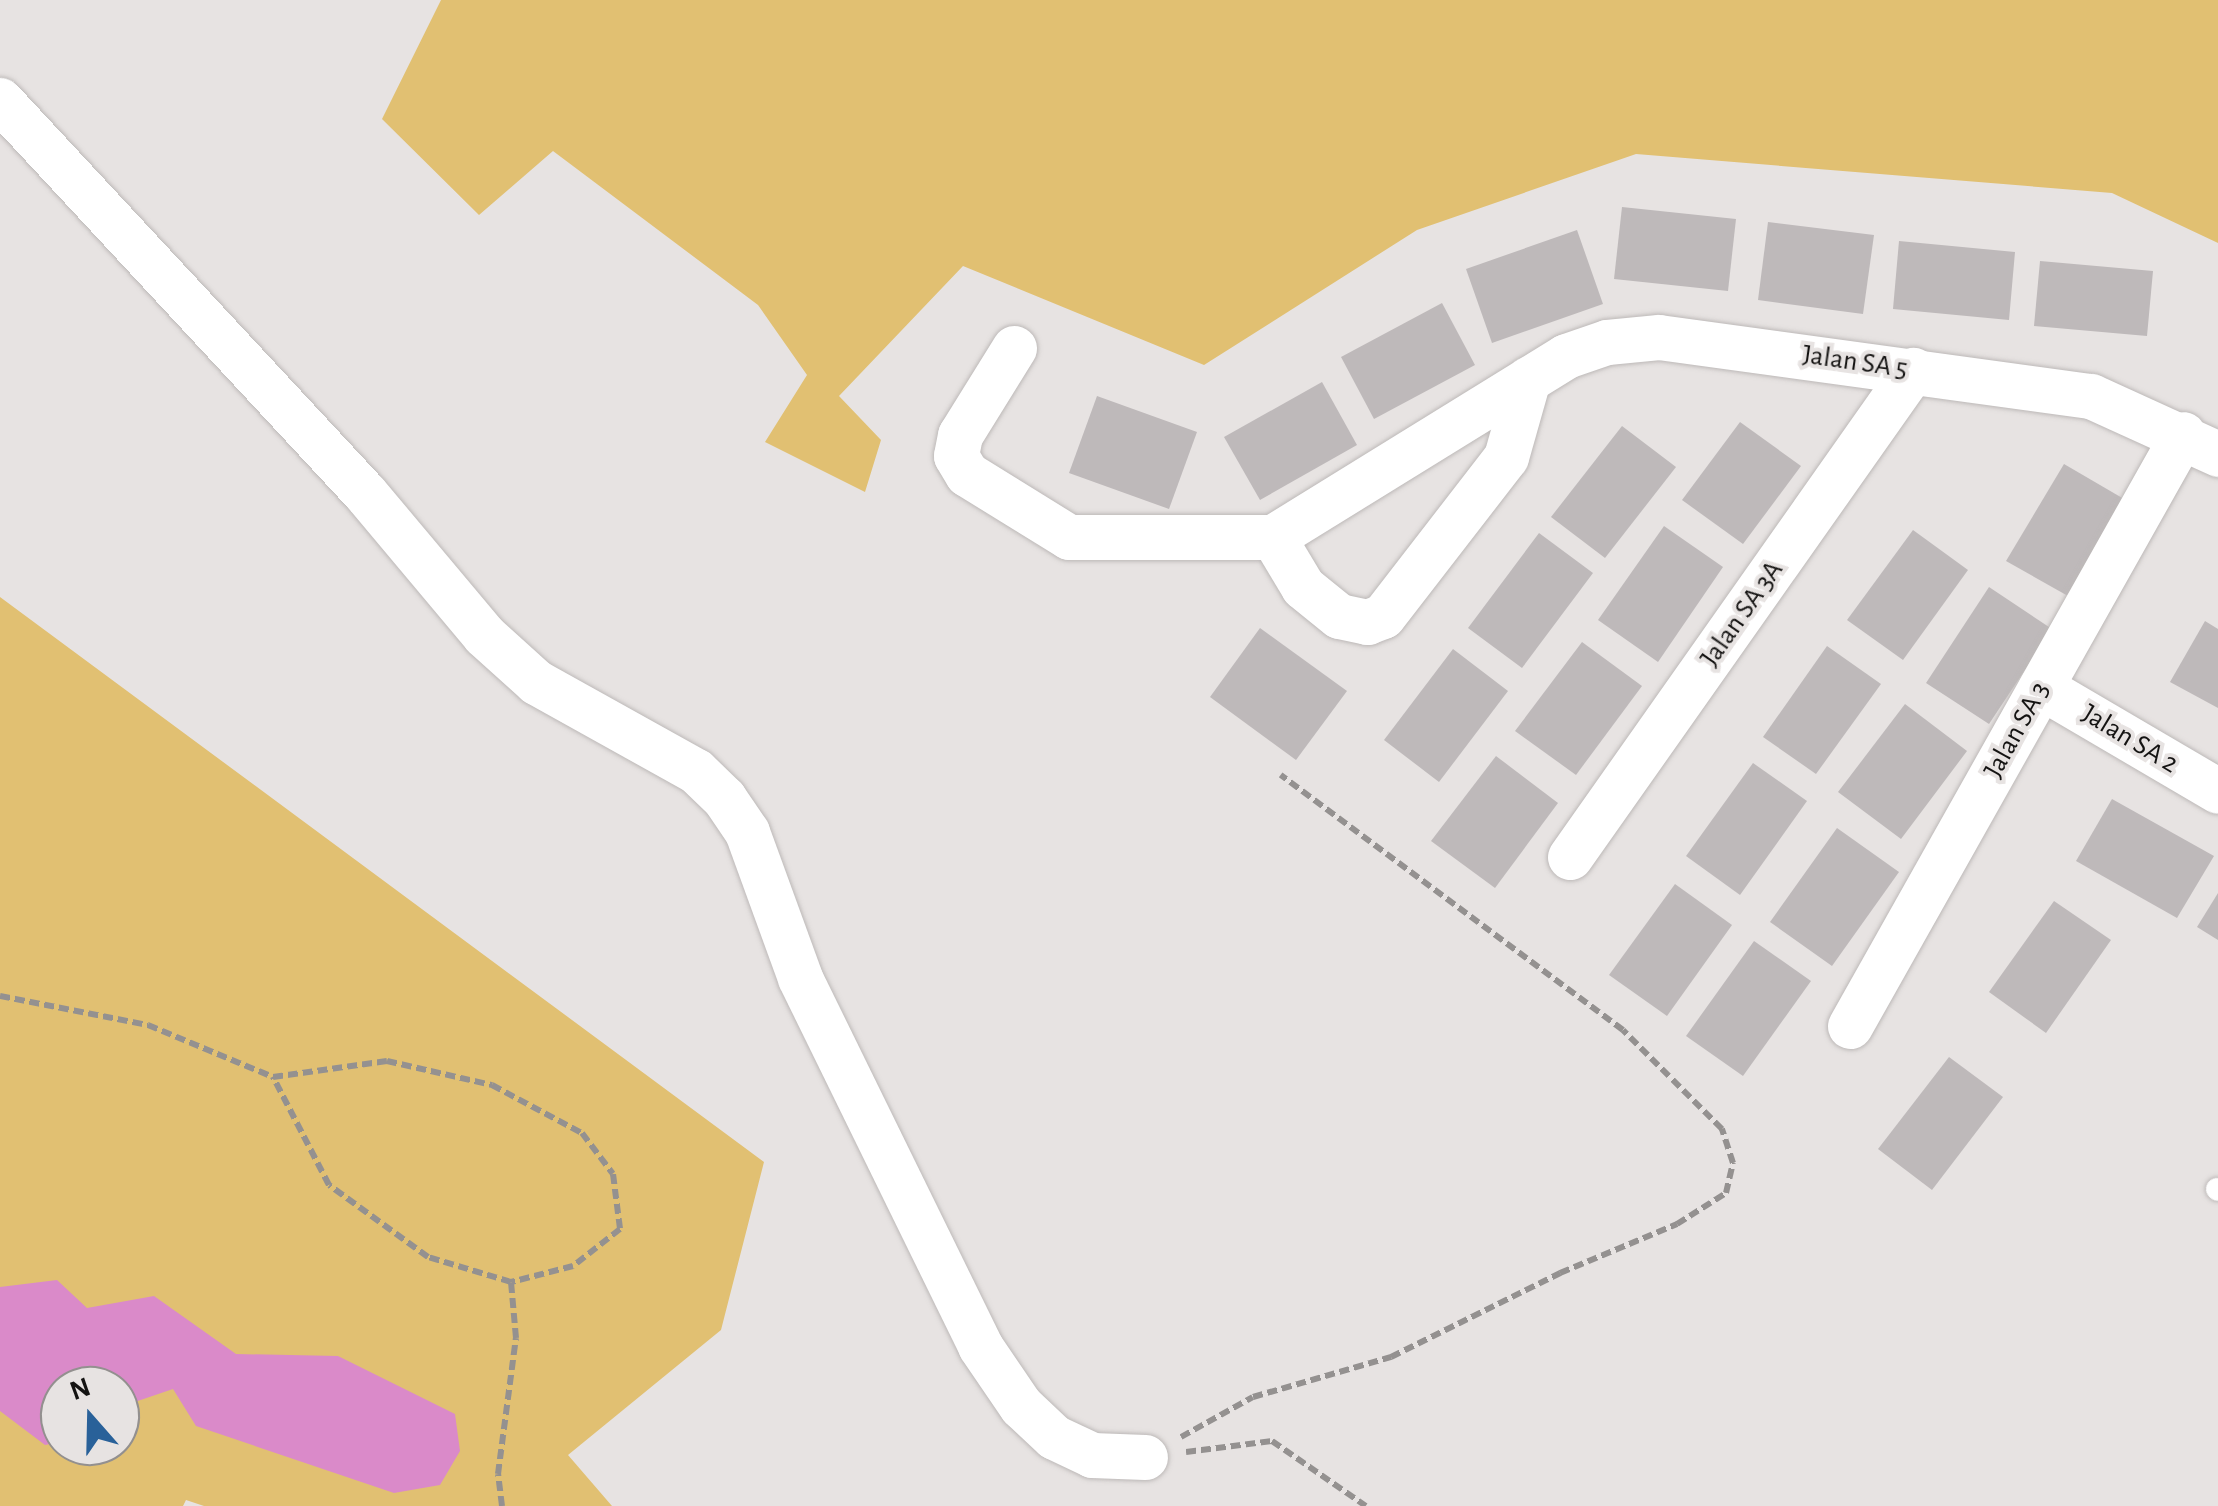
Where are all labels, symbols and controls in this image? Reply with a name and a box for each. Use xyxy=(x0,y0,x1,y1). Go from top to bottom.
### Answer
street label: Jalan SA 5 xyxy=(1800,338,1910,386)
street label: Jalan SA 3A xyxy=(1693,555,1791,673)
street label: Jalan SA 3 xyxy=(1977,676,2057,784)
street label: Jalan SA 2 xyxy=(2076,697,2184,781)
north arrow xyxy=(40,1366,140,1466)
text: N xyxy=(66,1373,94,1406)

